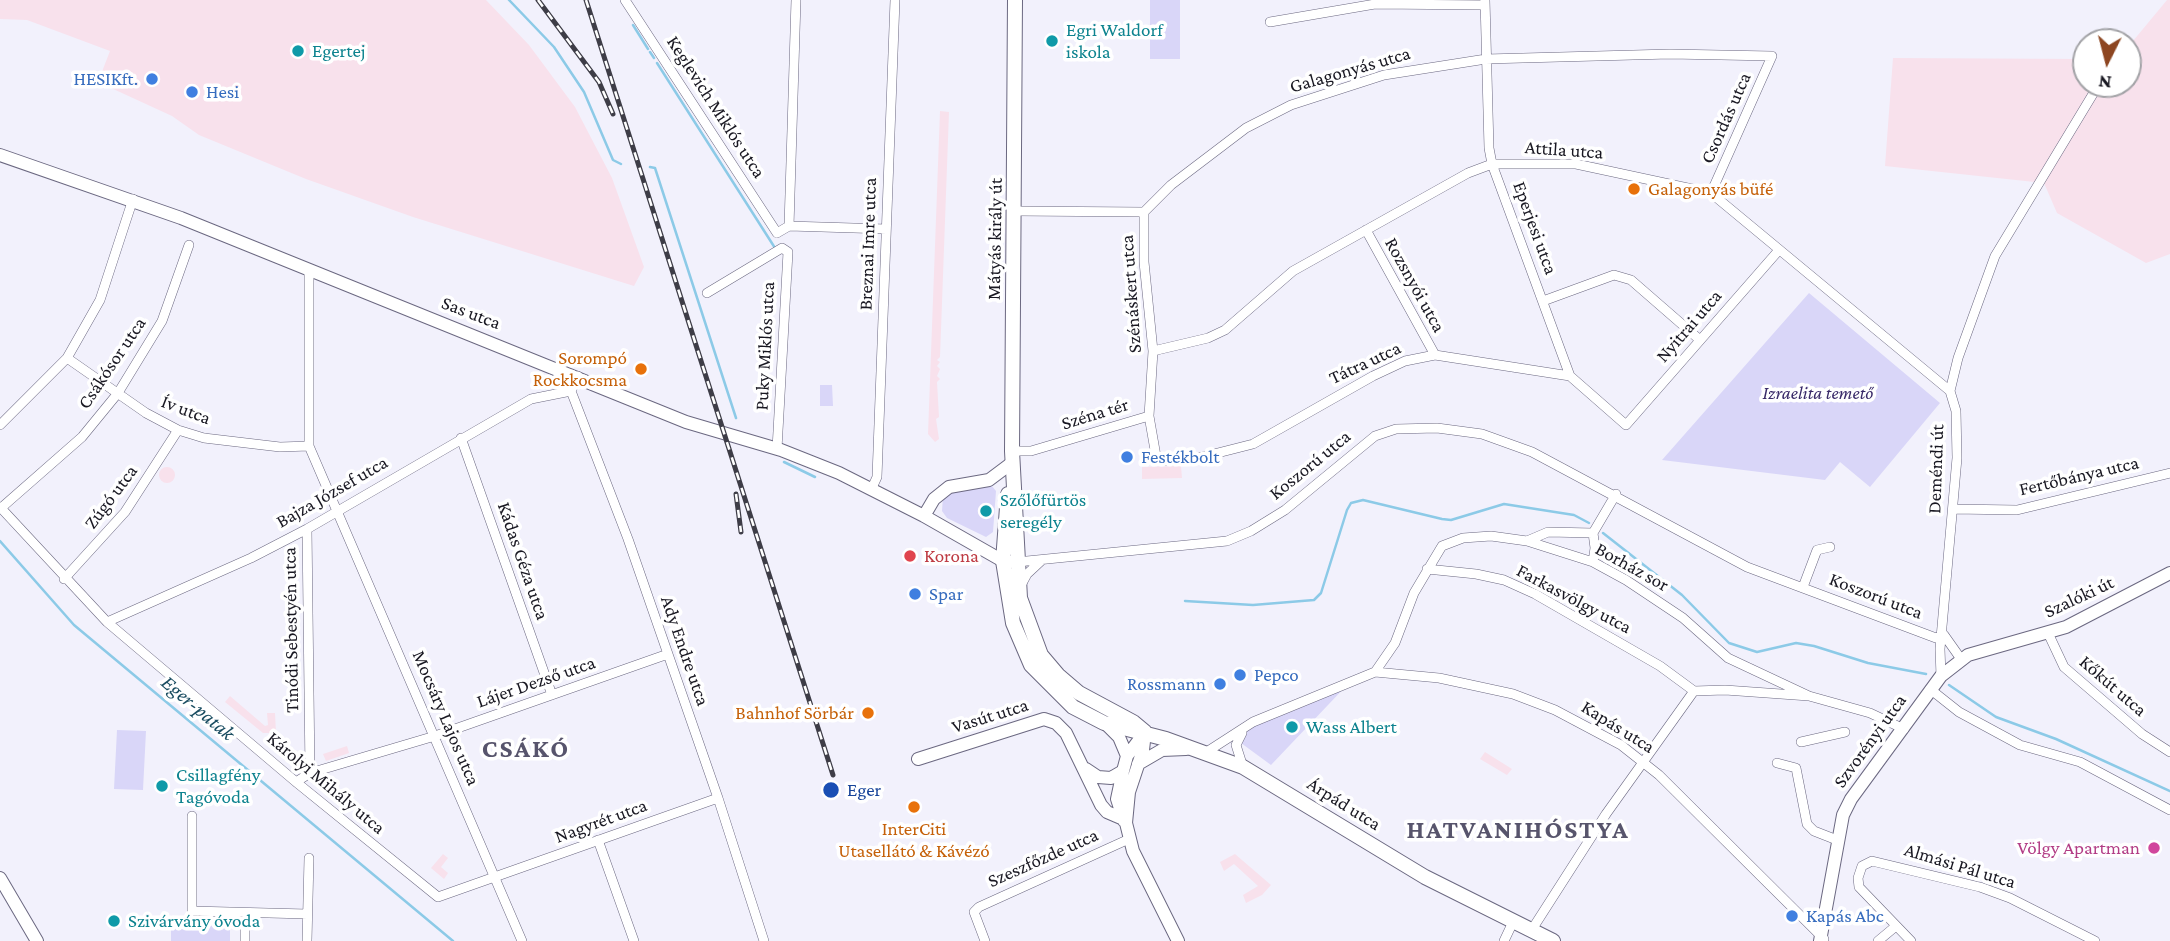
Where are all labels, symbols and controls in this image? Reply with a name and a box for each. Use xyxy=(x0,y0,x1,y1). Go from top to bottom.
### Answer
place label: Egri Waldorf iskola xyxy=(1066,19,1163,63)
north arrow xyxy=(2072,28,2142,98)
street label: Keglevich Miklós utca xyxy=(661,32,771,182)
marker: Egri Waldorf iskola xyxy=(1044,33,1060,49)
place label: Egertej xyxy=(312,40,366,62)
street label: Galagonyás utca xyxy=(1287,42,1413,98)
marker: Egertej xyxy=(290,43,306,59)
place label: HESIKft. xyxy=(73,68,138,90)
street label: Csordás utca xyxy=(1696,69,1756,167)
marker: HESIKft. xyxy=(144,71,160,87)
text: N xyxy=(2097,71,2113,94)
place label: Hesi xyxy=(206,81,239,103)
marker: Hesi xyxy=(184,84,200,100)
street label: Attila utca xyxy=(1524,136,1604,164)
street label: Breznai Imre utca xyxy=(854,177,882,311)
street label: Mátyás király út xyxy=(983,178,1007,300)
street label: Eperjesi utca xyxy=(1508,178,1562,278)
place label: Galagonyás büfé xyxy=(1648,178,1773,200)
marker: Galagonyás büfé xyxy=(1626,181,1642,197)
street label: Szénáskert utca xyxy=(1115,234,1147,354)
street label: Rozsnyói utca xyxy=(1380,234,1450,336)
street label: Puky Miklós utca xyxy=(750,281,780,411)
street label: Nyitrai utca xyxy=(1651,285,1727,367)
street label: Sas utca xyxy=(438,291,504,335)
street label: Csákósor utca xyxy=(73,313,151,413)
street label: Tátra utca xyxy=(1326,337,1404,389)
place label: Sorompó Rockkocsma xyxy=(533,347,627,391)
marker: Sorompó Rockkocsma xyxy=(633,361,649,377)
park label: Izraelita temető xyxy=(1763,382,1873,404)
street label: Ív utca xyxy=(158,390,214,430)
street label: Széna tér xyxy=(1059,393,1131,435)
street label: Deméndi út xyxy=(1923,424,1949,514)
street label: Koszorú utca xyxy=(1265,425,1355,505)
place label: Festékbolt xyxy=(1141,446,1220,468)
marker: Festékbolt xyxy=(1119,449,1135,465)
street label: Bajza József utca xyxy=(272,451,392,533)
street label: Fertőbánya utca xyxy=(2017,451,2141,501)
street label: Zúgó utca xyxy=(79,460,143,534)
place label: Szőlőfürtös seregély xyxy=(1000,489,1086,533)
street label: Kádas Géza utca xyxy=(492,499,554,623)
marker: Szőlőfürtös seregély xyxy=(978,503,994,519)
street label: Borház sor xyxy=(1591,537,1673,597)
place label: Korona xyxy=(924,545,979,567)
street label: Tinódi Sebestyén utca xyxy=(278,547,304,713)
marker: Korona xyxy=(902,548,918,564)
street label: Farkasvölgy utca xyxy=(1513,559,1635,639)
street label: Koszorú utca xyxy=(1826,568,1926,624)
street label: Szalóki út xyxy=(2041,571,2117,623)
place label: Spar xyxy=(929,583,963,605)
marker: Spar xyxy=(907,586,923,602)
street label: Ady Endre utca xyxy=(656,593,714,709)
street label: Mocsáry Lajos utca xyxy=(407,647,485,789)
street label: Lájer Dezső utca xyxy=(474,651,598,713)
street label: Kőkút utca xyxy=(2075,651,2151,721)
place label: Pepco xyxy=(1254,664,1299,686)
marker: Pepco xyxy=(1232,667,1248,683)
water label: Eger-patak xyxy=(156,670,240,746)
place label: Rossmann xyxy=(1127,673,1206,695)
marker: Rossmann xyxy=(1212,676,1228,692)
street label: Szvorényi utca xyxy=(1828,690,1912,792)
street label: Vasút utca xyxy=(949,694,1031,738)
street label: Kapás utca xyxy=(1577,696,1659,758)
place label: Bahnhof Sörbár xyxy=(735,702,854,724)
marker: Bahnhof Sörbár xyxy=(860,705,876,721)
place label: Wass Albert xyxy=(1306,716,1397,738)
marker: Wass Albert xyxy=(1284,719,1300,735)
street label: Károlyi Mihály utca xyxy=(262,727,390,839)
district label: CSÁKÓ xyxy=(482,733,570,765)
place label: Csillagfény Tagóvoda xyxy=(176,764,260,808)
street label: Árpád utca xyxy=(1303,772,1385,836)
marker: Csillagfény Tagóvoda xyxy=(154,778,170,794)
place label: Eger xyxy=(847,779,881,801)
marker: Eger xyxy=(821,780,841,800)
street label: Nagyrét utca xyxy=(552,794,650,848)
marker: InterCiti Utasellátó & Kávézó xyxy=(906,799,922,815)
district label: HATVANIHÓSTYA xyxy=(1408,814,1628,846)
place label: InterCiti Utasellátó & Kávézó xyxy=(838,818,990,862)
street label: Szeszfőzde utca xyxy=(984,823,1102,893)
place label: Völgy Apartman xyxy=(2017,837,2140,859)
street label: Almási Pál utca xyxy=(1902,838,2018,894)
marker: Völgy Apartman xyxy=(2146,840,2162,856)
place label: Kapás Abc xyxy=(1806,905,1884,927)
marker: Kapás Abc xyxy=(1784,908,1800,924)
place label: Szivárvány óvoda xyxy=(128,910,260,932)
marker: Szivárvány óvoda xyxy=(106,913,122,929)

